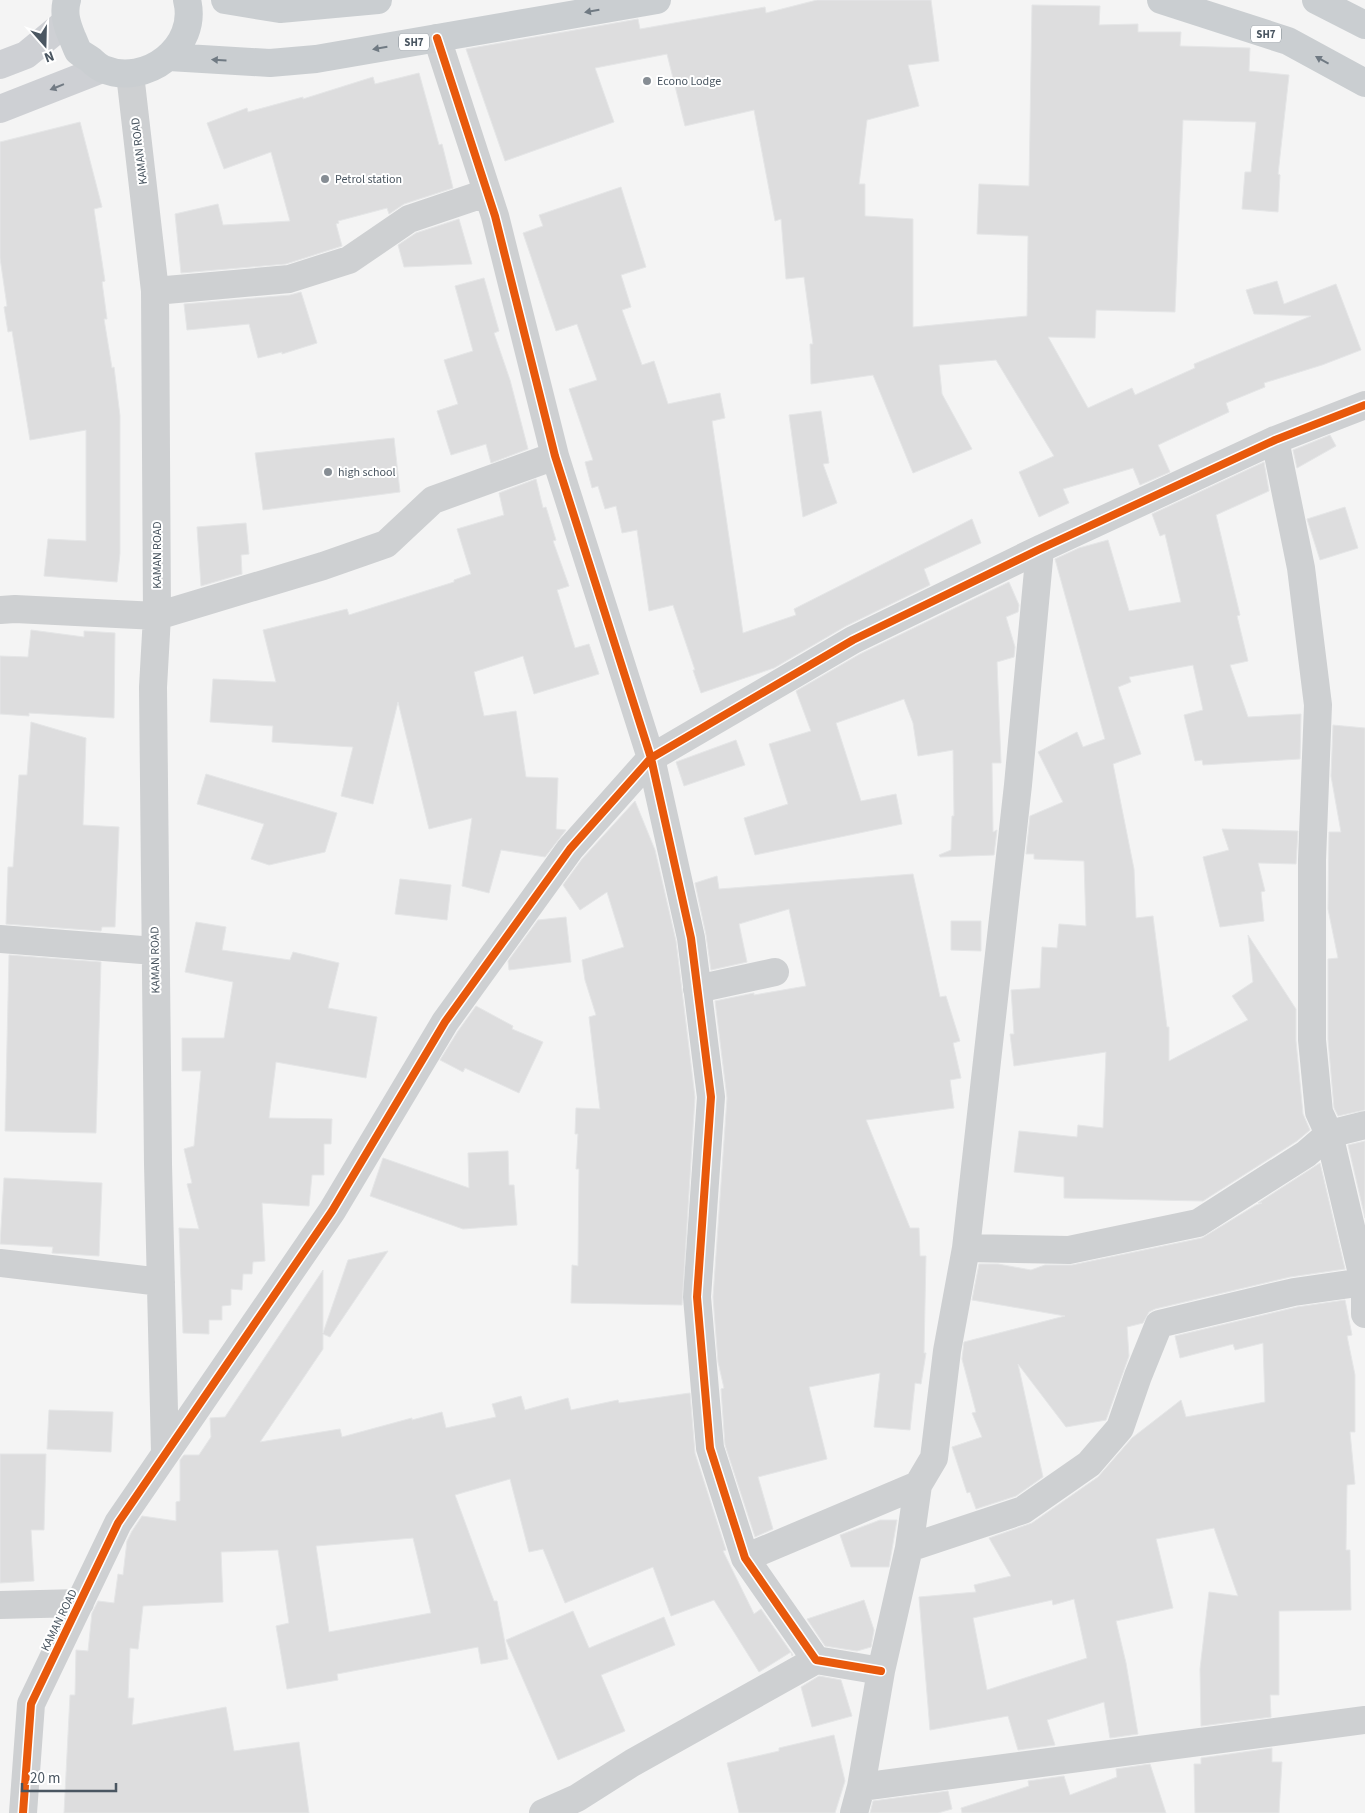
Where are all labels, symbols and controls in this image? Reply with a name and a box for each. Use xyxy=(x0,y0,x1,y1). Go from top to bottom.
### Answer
one-way arrow xyxy=(584,8,600,16)
north arrow xyxy=(20,20,70,70)
road number: SH7 xyxy=(1251,26,1281,42)
road number: SH7 xyxy=(399,34,429,51)
one-way arrow xyxy=(372,44,388,52)
text: N xyxy=(41,45,57,67)
one-way arrow xyxy=(211,56,227,64)
one-way arrow xyxy=(1315,56,1330,64)
place label: Econo Lodge xyxy=(657,73,721,90)
marker: Econo Lodge xyxy=(641,75,653,87)
one-way arrow xyxy=(49,83,64,91)
street label: KAMAN ROAD xyxy=(127,116,152,185)
place label: Petrol station xyxy=(335,171,402,188)
marker: Petrol station xyxy=(319,173,331,185)
place label: high school xyxy=(338,464,396,481)
marker: high school xyxy=(322,466,334,478)
street label: KAMAN ROAD xyxy=(149,521,166,589)
street label: KAMAN ROAD xyxy=(146,926,165,994)
street label: KAMAN ROAD xyxy=(37,1586,82,1654)
scale bar xyxy=(22,1760,116,1792)
text: 20 m xyxy=(30,1768,60,1789)

